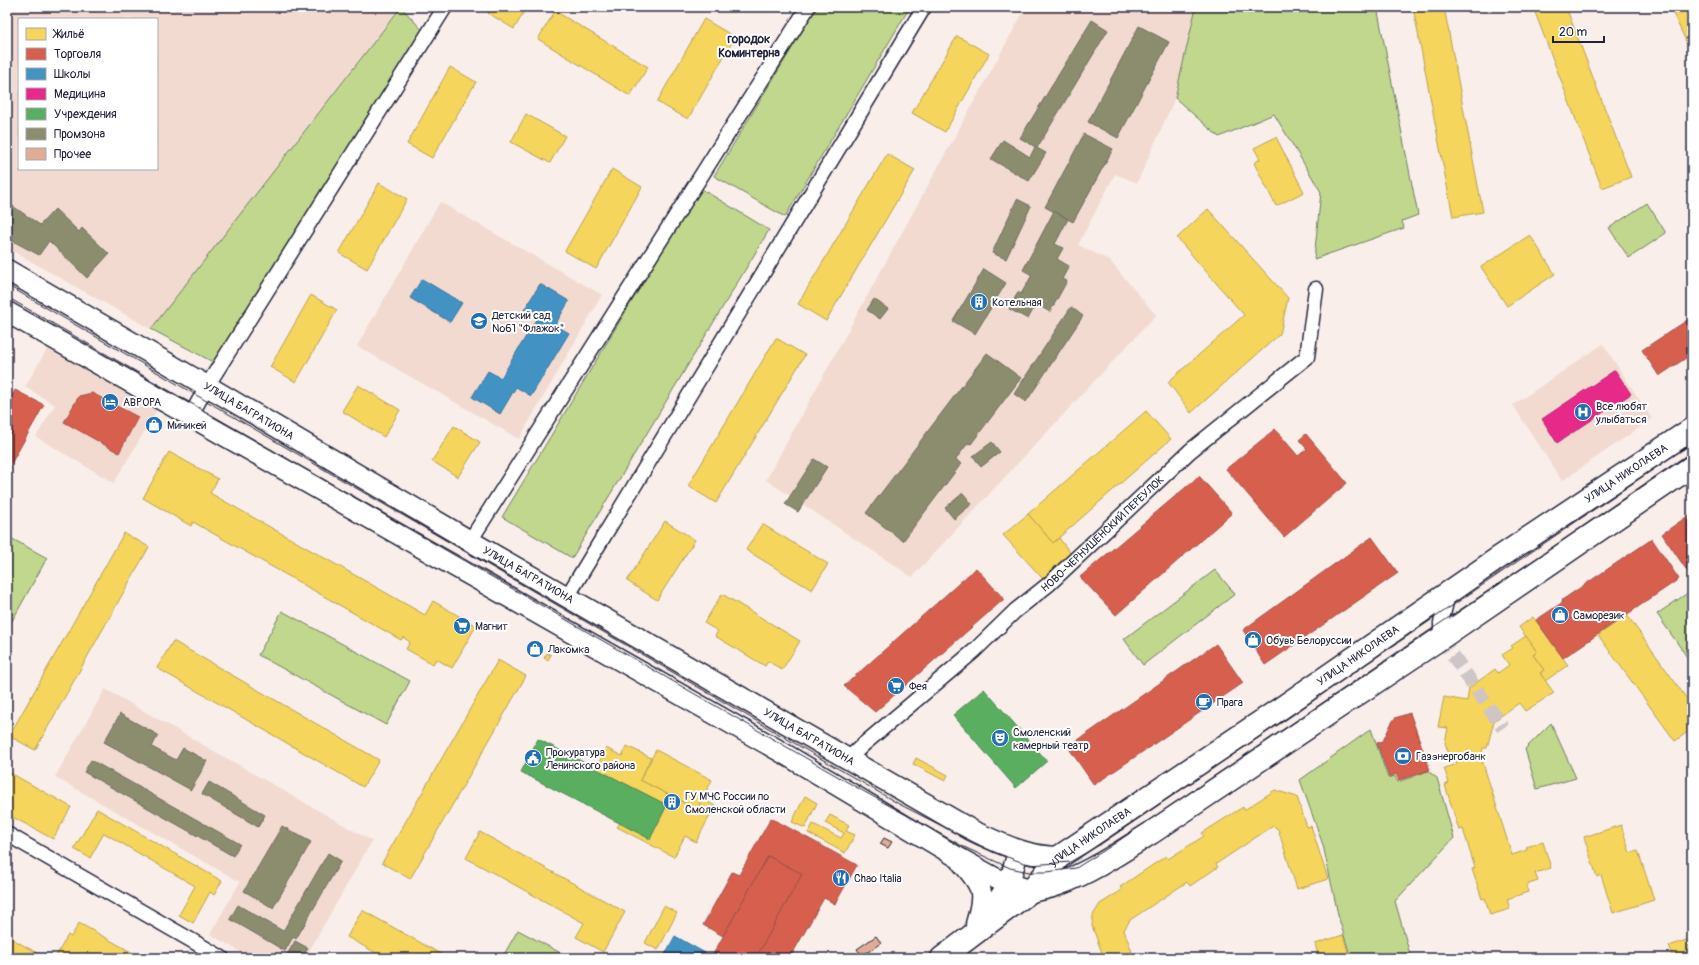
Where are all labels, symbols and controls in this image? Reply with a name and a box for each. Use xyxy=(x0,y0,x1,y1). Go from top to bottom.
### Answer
legend xyxy=(18,18,158,170)
scale bar xyxy=(1553,18,1604,44)
text: 20 m xyxy=(1559,25,1588,40)
text: Жильё xyxy=(52,27,85,42)
district label: городок Коминтерна xyxy=(718,32,780,61)
text: Торговля xyxy=(54,47,102,62)
text: Школы xyxy=(54,67,91,82)
text: Медицина xyxy=(54,87,106,102)
text: Учреждения xyxy=(54,107,117,122)
text: Промзона xyxy=(54,127,105,142)
text: Прочее xyxy=(54,147,91,162)
building icon: Котельная xyxy=(969,292,989,312)
place label: Котельная xyxy=(992,296,1042,309)
place label: Детский сад №61 "Флажок" xyxy=(491,309,564,335)
school or university icon: Детский сад №61 "Флажок" xyxy=(469,311,489,331)
street label: УЛИЦА БАГРАТИОНА xyxy=(202,379,297,442)
hotel icon: ABPOPA xyxy=(100,392,120,412)
place label: ABPOPA xyxy=(123,396,161,409)
place label: Все любят улыбаться xyxy=(1595,400,1647,426)
hospital icon: Все любят улыбаться xyxy=(1573,402,1593,422)
shop icon: Миникей xyxy=(144,415,164,435)
place label: Миникей xyxy=(167,419,207,432)
street label: УЛИЦА НИКОЛАЕВА xyxy=(1582,441,1670,505)
street label: НОВО-ЧЕРНУШЕНСКИЙ ПЕРЕУЛОК xyxy=(1038,473,1166,594)
street label: УЛИЦА БАГРАТИОНА xyxy=(481,543,576,606)
shop icon: Саморезик xyxy=(1550,605,1570,625)
place label: Саморезик xyxy=(1573,609,1625,622)
supermarket icon: Магнит xyxy=(452,616,472,636)
place label: Магнит xyxy=(475,620,508,633)
street label: УЛИЦА НИКОЛАЕВА xyxy=(1314,622,1401,688)
shop icon: Обувь Белоруссии xyxy=(1243,630,1263,650)
place label: Обувь Белоруссии xyxy=(1266,634,1352,647)
shop icon: Лакомка xyxy=(525,639,545,659)
place label: Лакомка xyxy=(547,643,589,656)
supermarket icon: Фея xyxy=(886,676,906,696)
place label: Фея xyxy=(909,680,927,693)
cafe icon: Прага xyxy=(1194,692,1214,712)
place label: Прага xyxy=(1217,696,1243,709)
street label: УЛИЦА БАГРАТИОНА xyxy=(761,705,857,768)
place label: Смоленский камерный театр xyxy=(1013,726,1089,752)
theatre icon: Смоленский камерный театр xyxy=(990,728,1010,748)
place label: Прокуратура Ленинского района xyxy=(545,746,635,772)
bank icon: Газэнергобанк xyxy=(1393,746,1413,766)
public building icon: Прокуратура Ленинского района xyxy=(523,748,543,768)
place label: Газэнергобанк xyxy=(1416,750,1486,763)
place label: ГУ МЧС России по Смоленской области xyxy=(685,790,785,816)
building icon: ГУ МЧС России по Смоленской области xyxy=(662,792,682,812)
street label: УЛИЦА НИКОЛАЕВА xyxy=(1046,804,1133,870)
restaurant icon: Chao Italia xyxy=(831,868,851,888)
place label: Chao Italia xyxy=(854,872,902,885)

